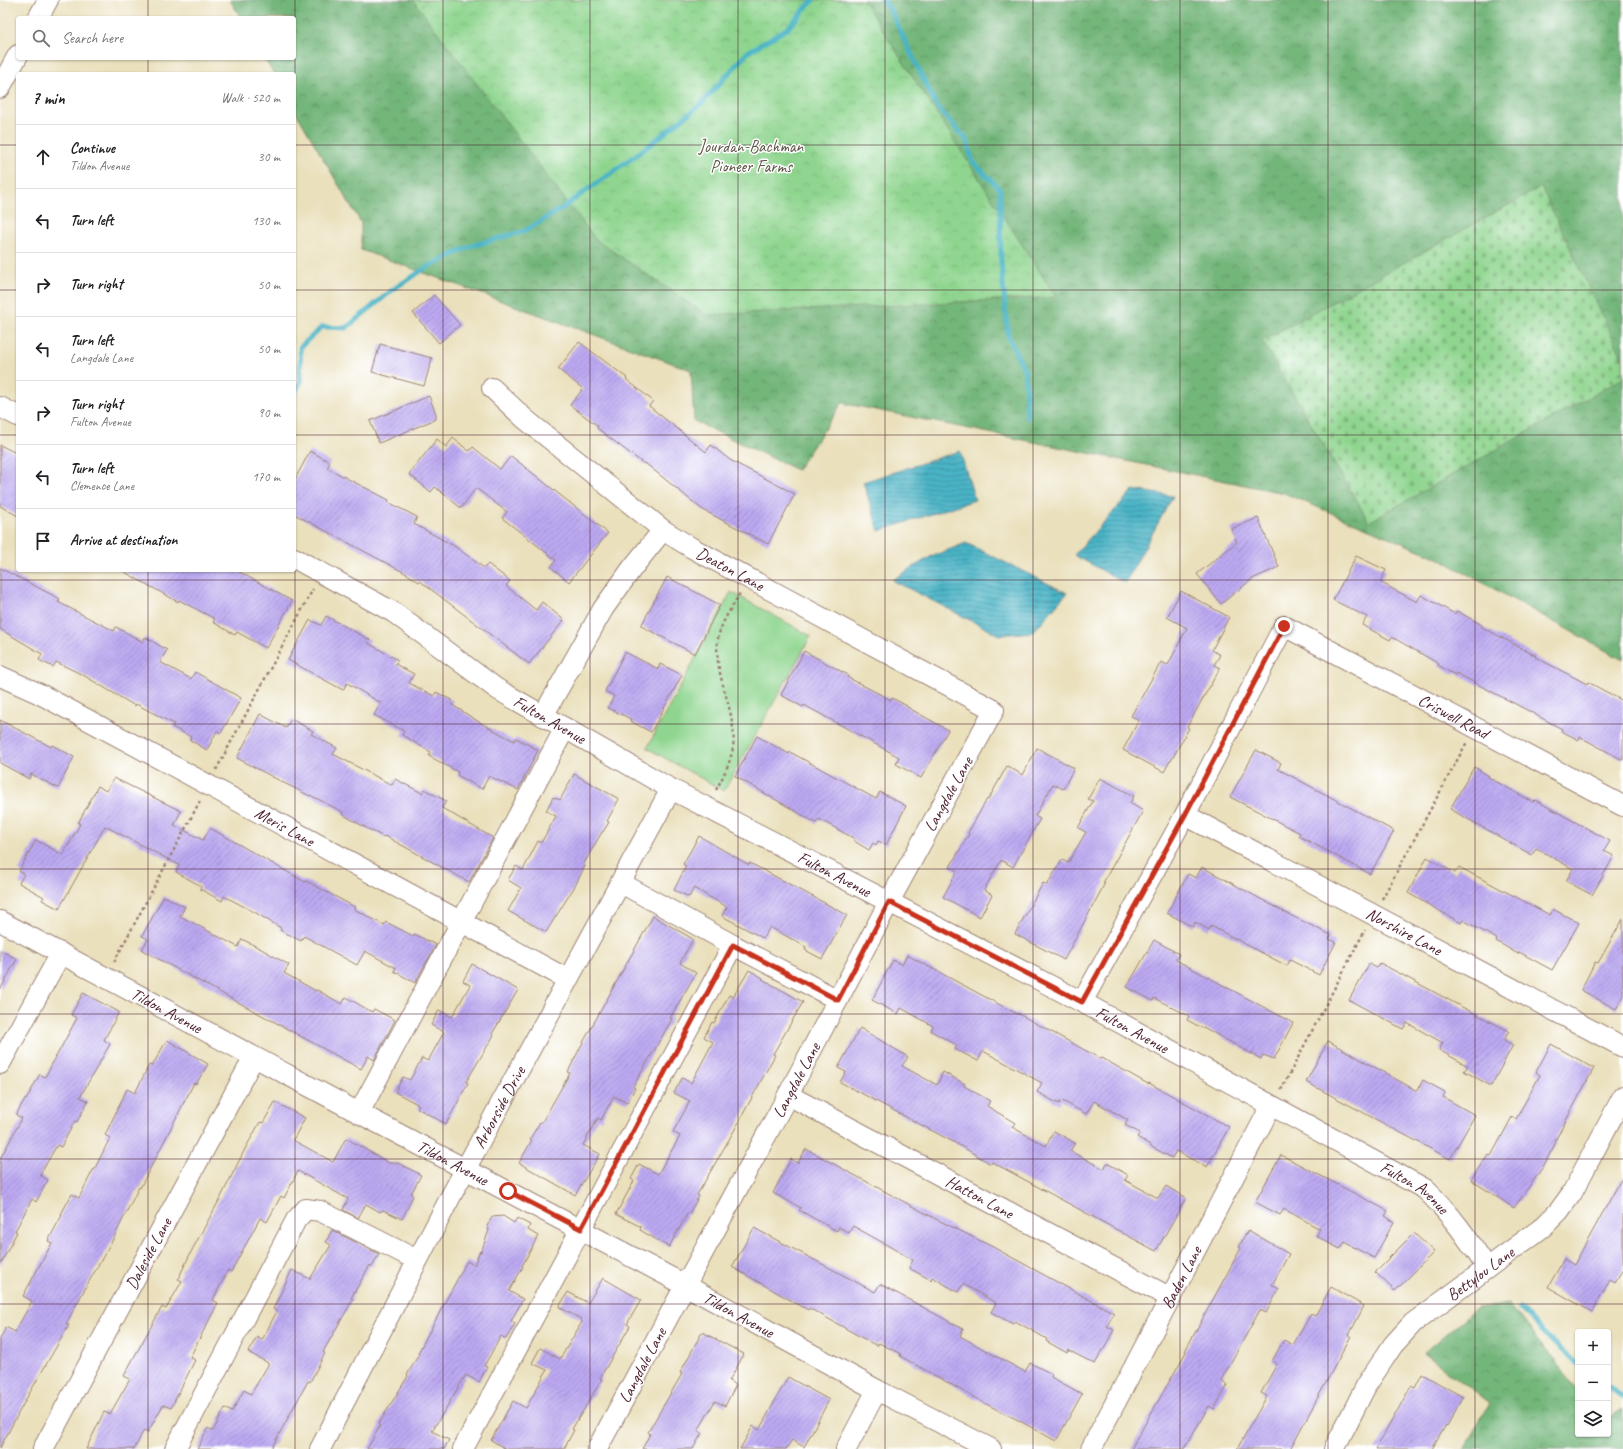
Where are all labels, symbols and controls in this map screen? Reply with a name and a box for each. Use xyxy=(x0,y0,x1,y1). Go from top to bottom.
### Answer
search box xyxy=(16,16,296,60)
icon: search xyxy=(30,27,52,49)
text: Search here xyxy=(62,29,123,48)
text: 7 min xyxy=(32,88,65,109)
text: Walk · 520 m xyxy=(221,90,280,106)
park label: Jourdan-Bachman Pioneer Farms xyxy=(698,136,804,177)
text: Continue xyxy=(70,139,115,158)
icon: ahead xyxy=(32,146,54,168)
text: 30 m xyxy=(258,149,280,165)
text: Tildon Avenue xyxy=(70,158,129,174)
icon: left xyxy=(32,210,54,232)
text: Turn left xyxy=(70,211,113,230)
text: 130 m xyxy=(252,213,280,229)
icon: right xyxy=(32,274,54,296)
text: Turn right xyxy=(70,275,123,294)
text: 50 m xyxy=(258,277,280,293)
text: Turn left xyxy=(70,331,113,350)
icon: left xyxy=(32,338,54,360)
text: 50 m xyxy=(258,341,280,357)
text: Langdale Lane xyxy=(70,350,133,366)
text: Turn right xyxy=(70,395,123,414)
icon: right xyxy=(32,402,54,424)
text: 90 m xyxy=(258,405,280,421)
text: Fulton Avenue xyxy=(70,414,131,430)
text: Turn left xyxy=(70,459,113,478)
icon: left xyxy=(32,466,54,488)
text: 170 m xyxy=(252,469,280,485)
text: Clemence Lane xyxy=(70,478,134,494)
icon: arrive xyxy=(32,530,54,552)
text: Arrive at destination xyxy=(70,531,177,550)
street label: Deaton Lane xyxy=(693,542,769,596)
route end xyxy=(1275,617,1293,635)
street label: Criswell Road xyxy=(1415,689,1494,745)
street label: Fulton Avenue xyxy=(510,691,590,749)
street label: Langdale Lane xyxy=(919,752,978,835)
street label: Meris Lane xyxy=(251,802,319,852)
street label: Fulton Avenue xyxy=(794,847,876,902)
street label: Norshire Lane xyxy=(1362,903,1447,961)
street label: Tildon Avenue xyxy=(127,983,207,1039)
street label: Fulton Avenue xyxy=(1092,1002,1173,1059)
street label: Langdale Lane xyxy=(768,1038,826,1121)
street label: Arborside Drive xyxy=(469,1061,531,1152)
street label: Tildon Avenue xyxy=(413,1135,493,1191)
street label: Fulton Avenue xyxy=(1377,1157,1454,1219)
street label: Hatton Lane xyxy=(942,1171,1018,1224)
route start xyxy=(499,1182,517,1200)
street label: Daleside Lane xyxy=(121,1213,177,1293)
street label: Baden Lane xyxy=(1157,1241,1207,1312)
street label: Bettylou Lane xyxy=(1443,1241,1520,1306)
street label: Tildon Avenue xyxy=(700,1287,779,1343)
street label: Langdale Lane xyxy=(614,1323,672,1406)
map controls xyxy=(1575,1329,1611,1437)
button: + xyxy=(1575,1329,1611,1365)
button: − xyxy=(1575,1365,1611,1401)
button: layers xyxy=(1575,1401,1611,1437)

